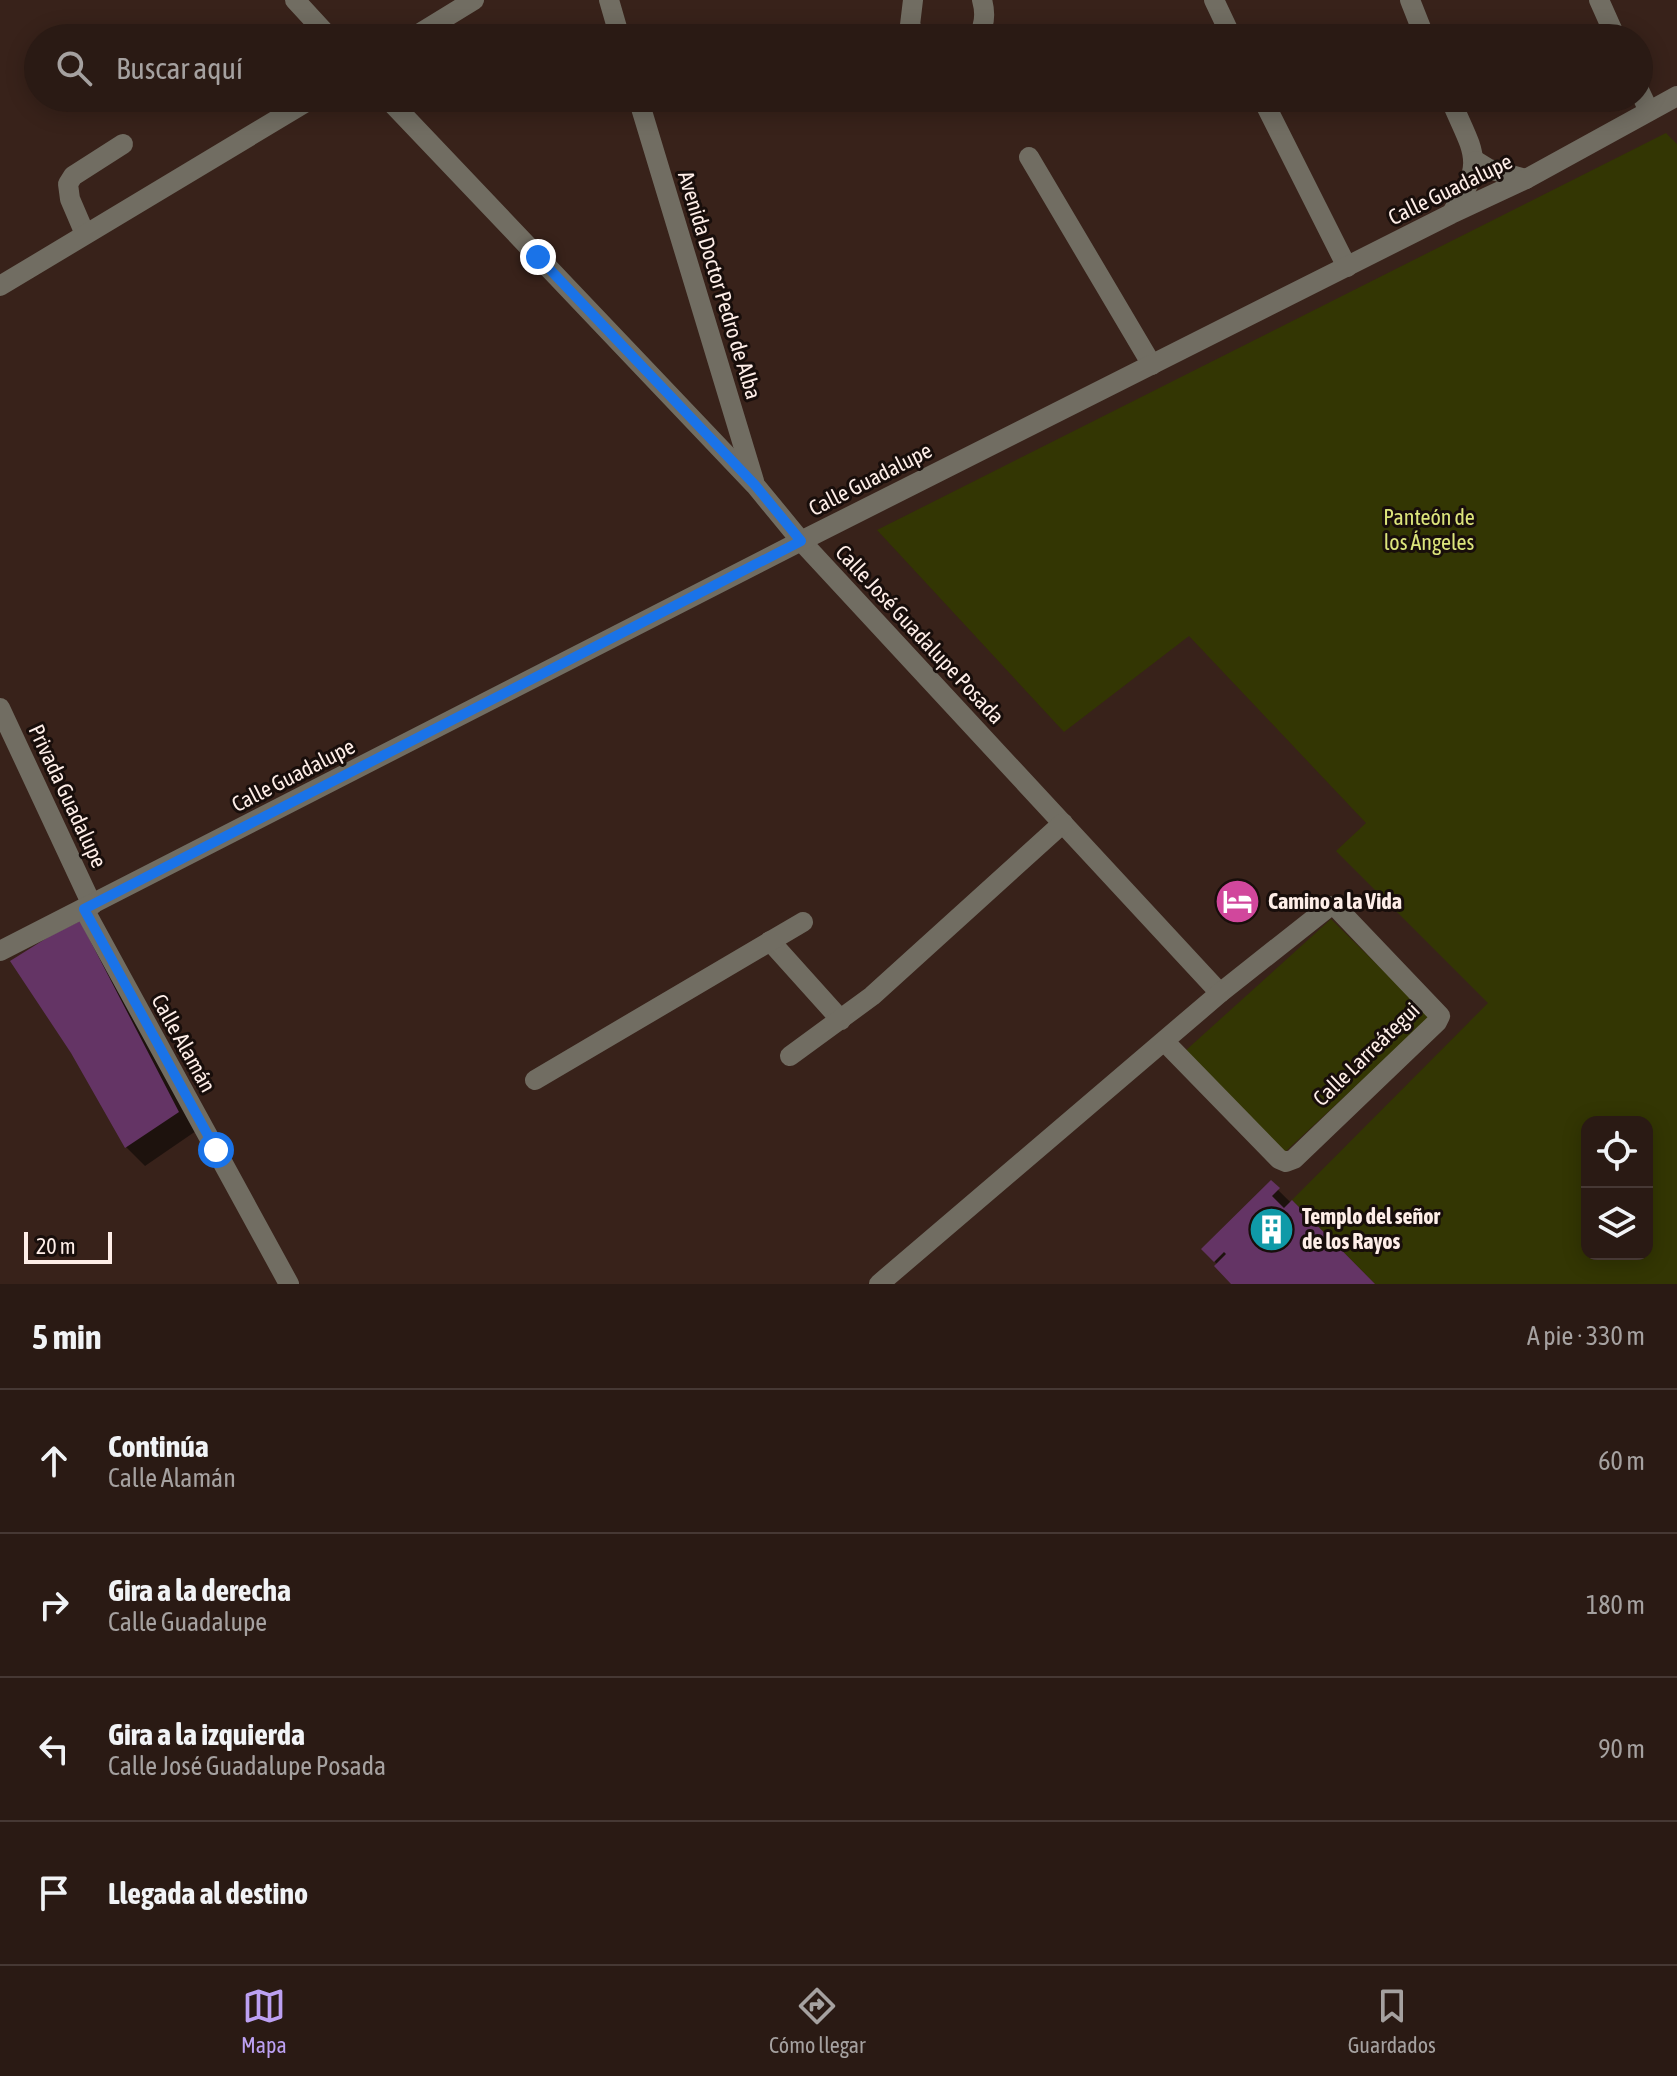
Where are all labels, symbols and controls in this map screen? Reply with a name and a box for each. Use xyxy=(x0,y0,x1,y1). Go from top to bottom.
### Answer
search box xyxy=(24,24,1653,112)
icon: search xyxy=(52,46,96,90)
text: Buscar aquí xyxy=(116,51,243,85)
street label: Calle Guadalupe xyxy=(1384,148,1516,230)
street label: Avenida Doctor Pedro de Alba xyxy=(673,168,767,402)
route end xyxy=(520,239,556,275)
street label: Calle Guadalupe xyxy=(804,437,936,521)
park label: Panteón de los Ángeles xyxy=(1383,504,1475,555)
street label: Calle José Guadalupe Posada xyxy=(830,539,1010,729)
street label: Privada Guadalupe xyxy=(23,720,113,872)
street label: Calle Guadalupe xyxy=(227,733,359,817)
hotel icon: Camino a la Vida xyxy=(1213,877,1261,925)
place label: Camino a la Vida xyxy=(1268,888,1402,914)
street label: Calle Alamán xyxy=(146,989,222,1097)
street label: Calle Larreátegui xyxy=(1307,997,1425,1111)
map controls xyxy=(1581,1116,1653,1260)
button: locate xyxy=(1581,1116,1653,1188)
route start xyxy=(198,1132,234,1168)
button: layers xyxy=(1581,1188,1653,1260)
place label: Templo del señor de los Rayos xyxy=(1302,1203,1441,1254)
building icon: Templo del señor de los Rayos xyxy=(1247,1205,1295,1253)
scale bar xyxy=(24,1228,112,1264)
text: 20 m xyxy=(36,1233,76,1259)
text: 5 min xyxy=(32,1317,101,1356)
text: A pie · 330 m xyxy=(1527,1321,1645,1351)
text: Continúa xyxy=(108,1429,209,1463)
icon: ahead xyxy=(32,1439,76,1483)
text: 60 m xyxy=(1598,1446,1645,1476)
text: Calle Alamán xyxy=(108,1463,236,1493)
text: Gira a la derecha xyxy=(108,1573,291,1607)
icon: right xyxy=(32,1583,76,1627)
text: 180 m xyxy=(1586,1590,1645,1620)
text: Calle Guadalupe xyxy=(108,1607,267,1637)
text: Gira a la izquierda xyxy=(108,1717,305,1751)
icon: left xyxy=(32,1727,76,1771)
text: 90 m xyxy=(1598,1734,1645,1764)
text: Calle José Guadalupe Posada xyxy=(108,1751,386,1781)
icon: arrive xyxy=(32,1871,76,1915)
text: Llegada al destino xyxy=(108,1876,308,1910)
tab: Mapa xyxy=(241,1984,287,2058)
tab: Cómo llegar xyxy=(769,1984,866,2058)
tab: Guardados xyxy=(1348,1984,1436,2058)

